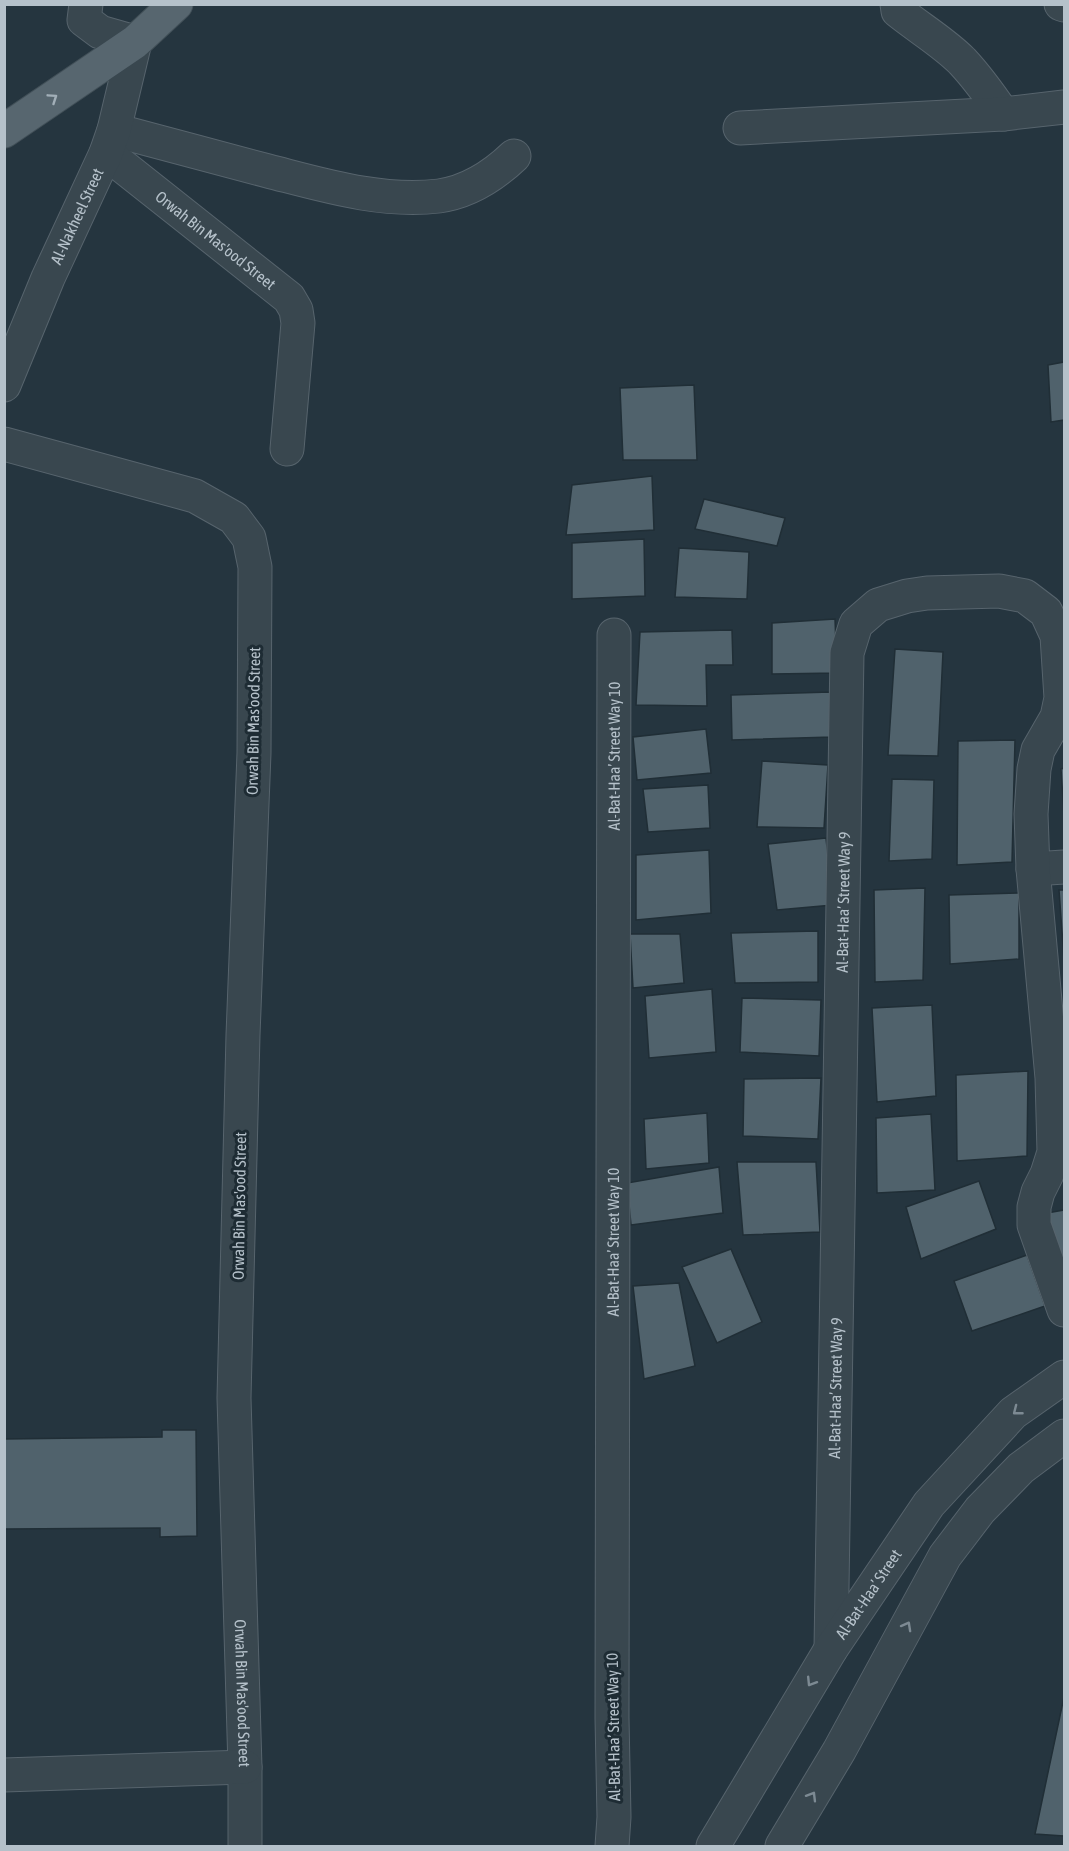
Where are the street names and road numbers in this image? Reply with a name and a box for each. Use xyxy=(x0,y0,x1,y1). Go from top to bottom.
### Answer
street label: Al-Nakheel Street xyxy=(47,165,107,267)
street label: Orwah Bin Mas'ood Street xyxy=(152,187,280,293)
street label: Orwah Bin Mas'ood Street xyxy=(243,647,263,795)
street label: Al-Bat-Haa’ Street Way 10 xyxy=(605,682,624,830)
street label: Al-Bat-Haa’ Street Way 9 xyxy=(833,831,854,973)
street label: Orwah Bin Mas'ood Street xyxy=(229,1132,249,1280)
street label: Al-Bat-Haa’ Street Way 10 xyxy=(604,1168,623,1316)
street label: Al-Bat-Haa’ Street Way 9 xyxy=(825,1317,846,1459)
street label: Al-Bat-Haa’ Street xyxy=(832,1546,905,1642)
street label: Orwah Bin Mas'ood Street xyxy=(232,1619,254,1768)
street label: Al-Bat-Haa’ Street Way 10 xyxy=(603,1653,624,1801)

